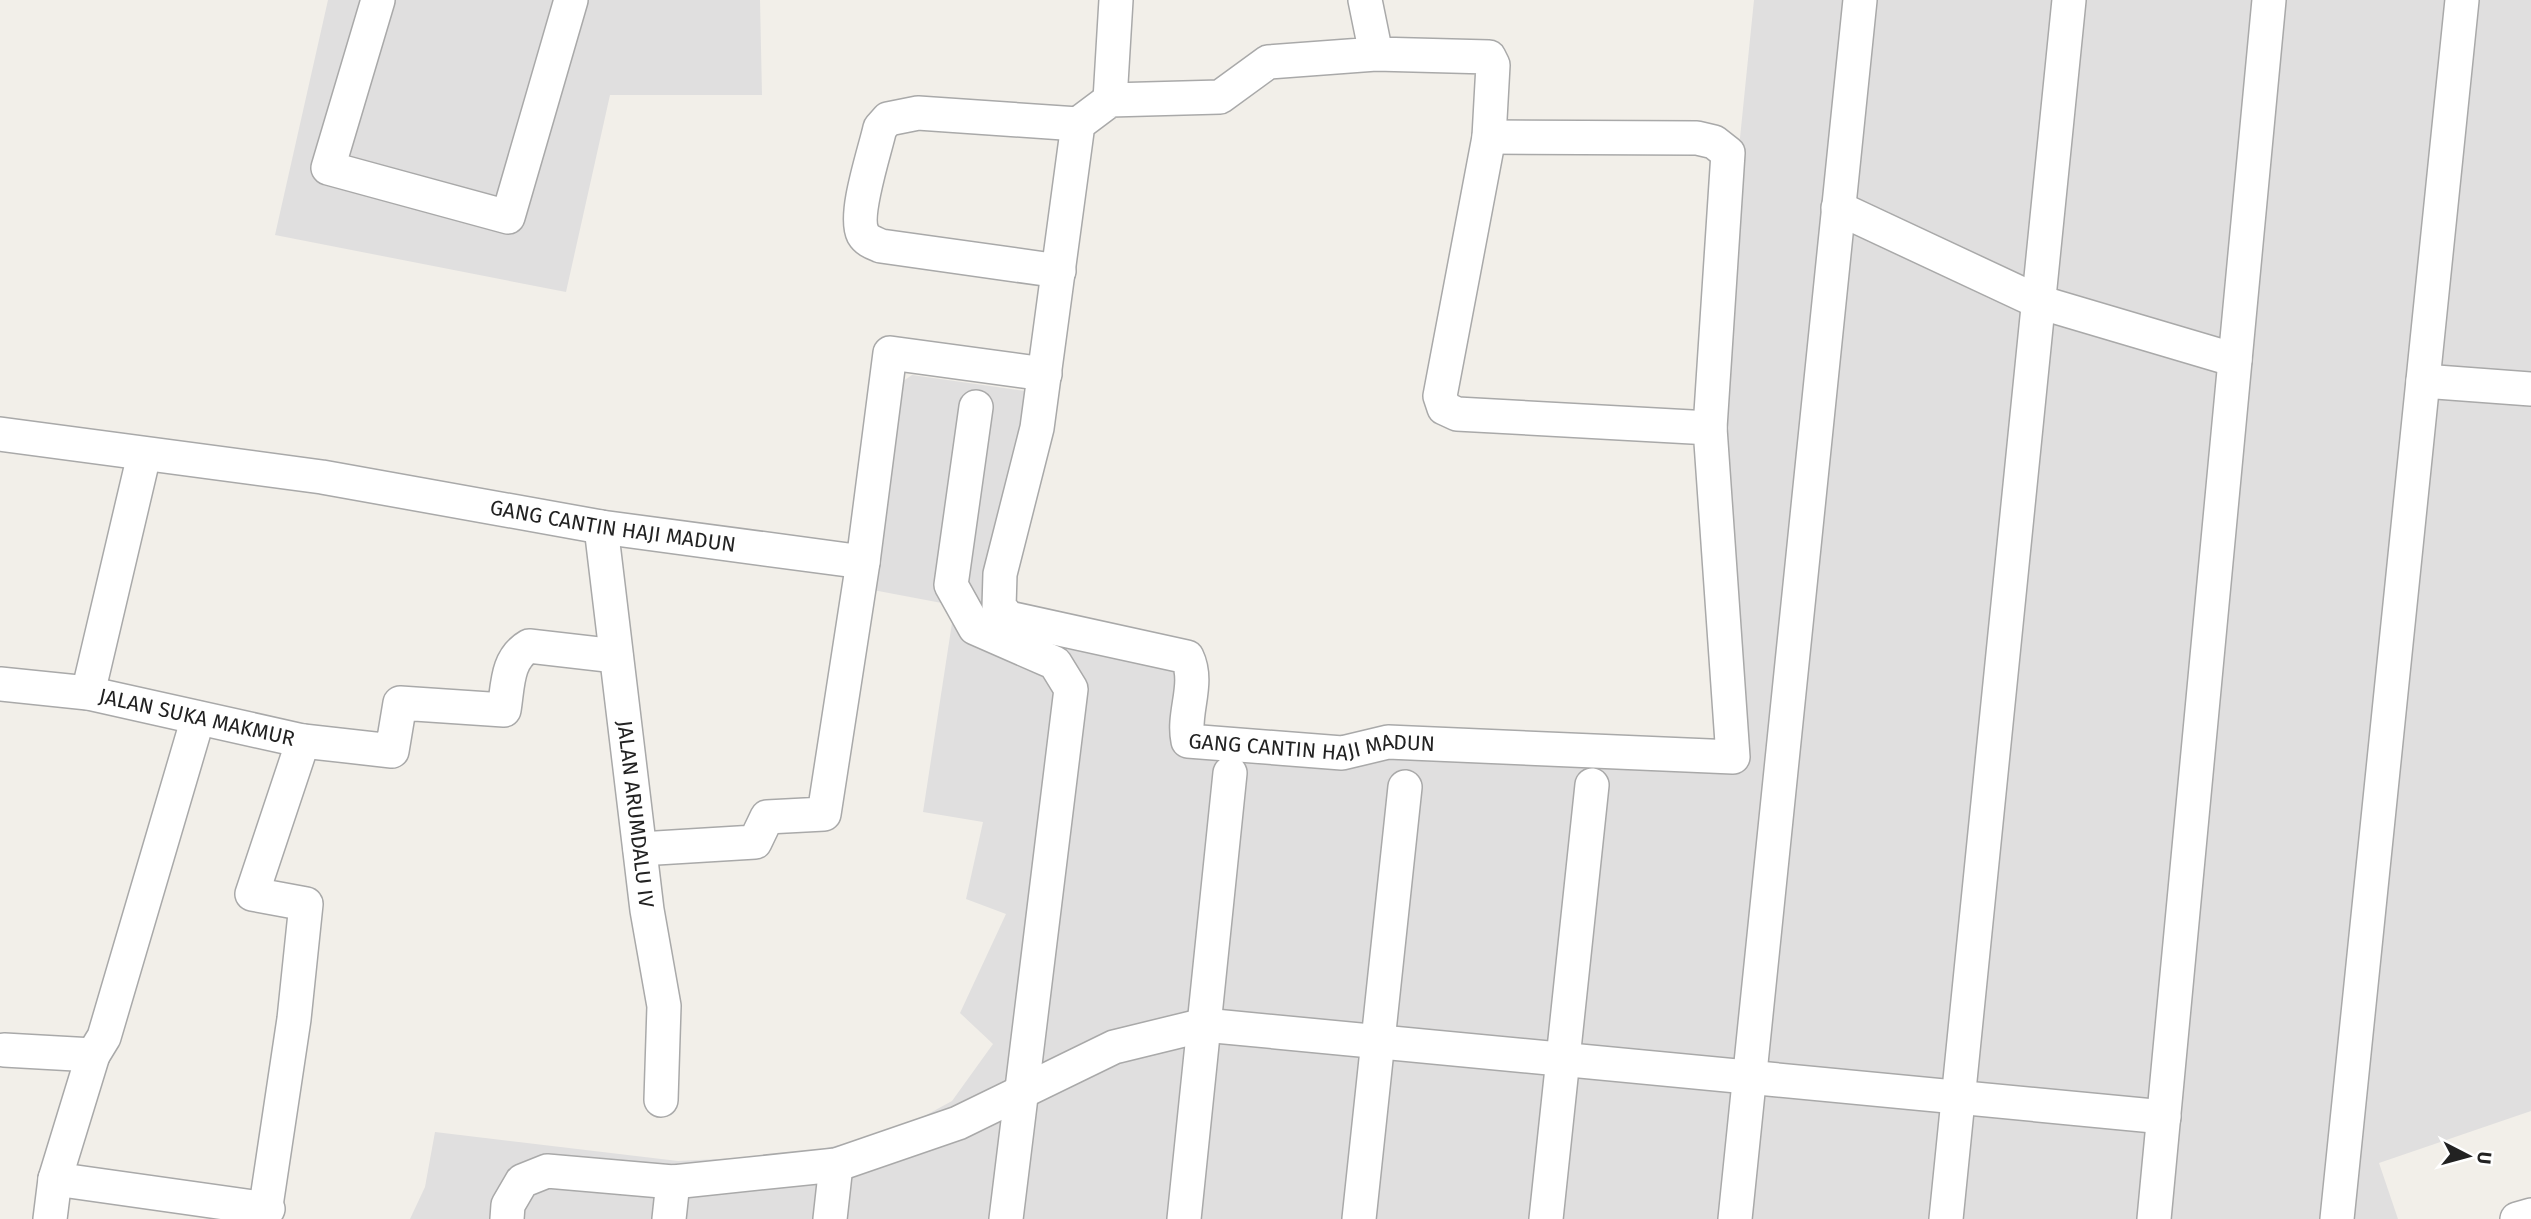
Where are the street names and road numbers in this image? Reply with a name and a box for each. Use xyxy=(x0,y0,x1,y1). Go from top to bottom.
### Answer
street label: GANG CANTIN HAJI MADUN xyxy=(488,494,737,558)
street label: JALAN SUKA MAKMUR xyxy=(96,683,298,752)
street label: JALAN ARUMDALU IV xyxy=(611,719,660,909)
street label: GANG CANTIN HAJI MADUN xyxy=(1187,728,1436,766)

